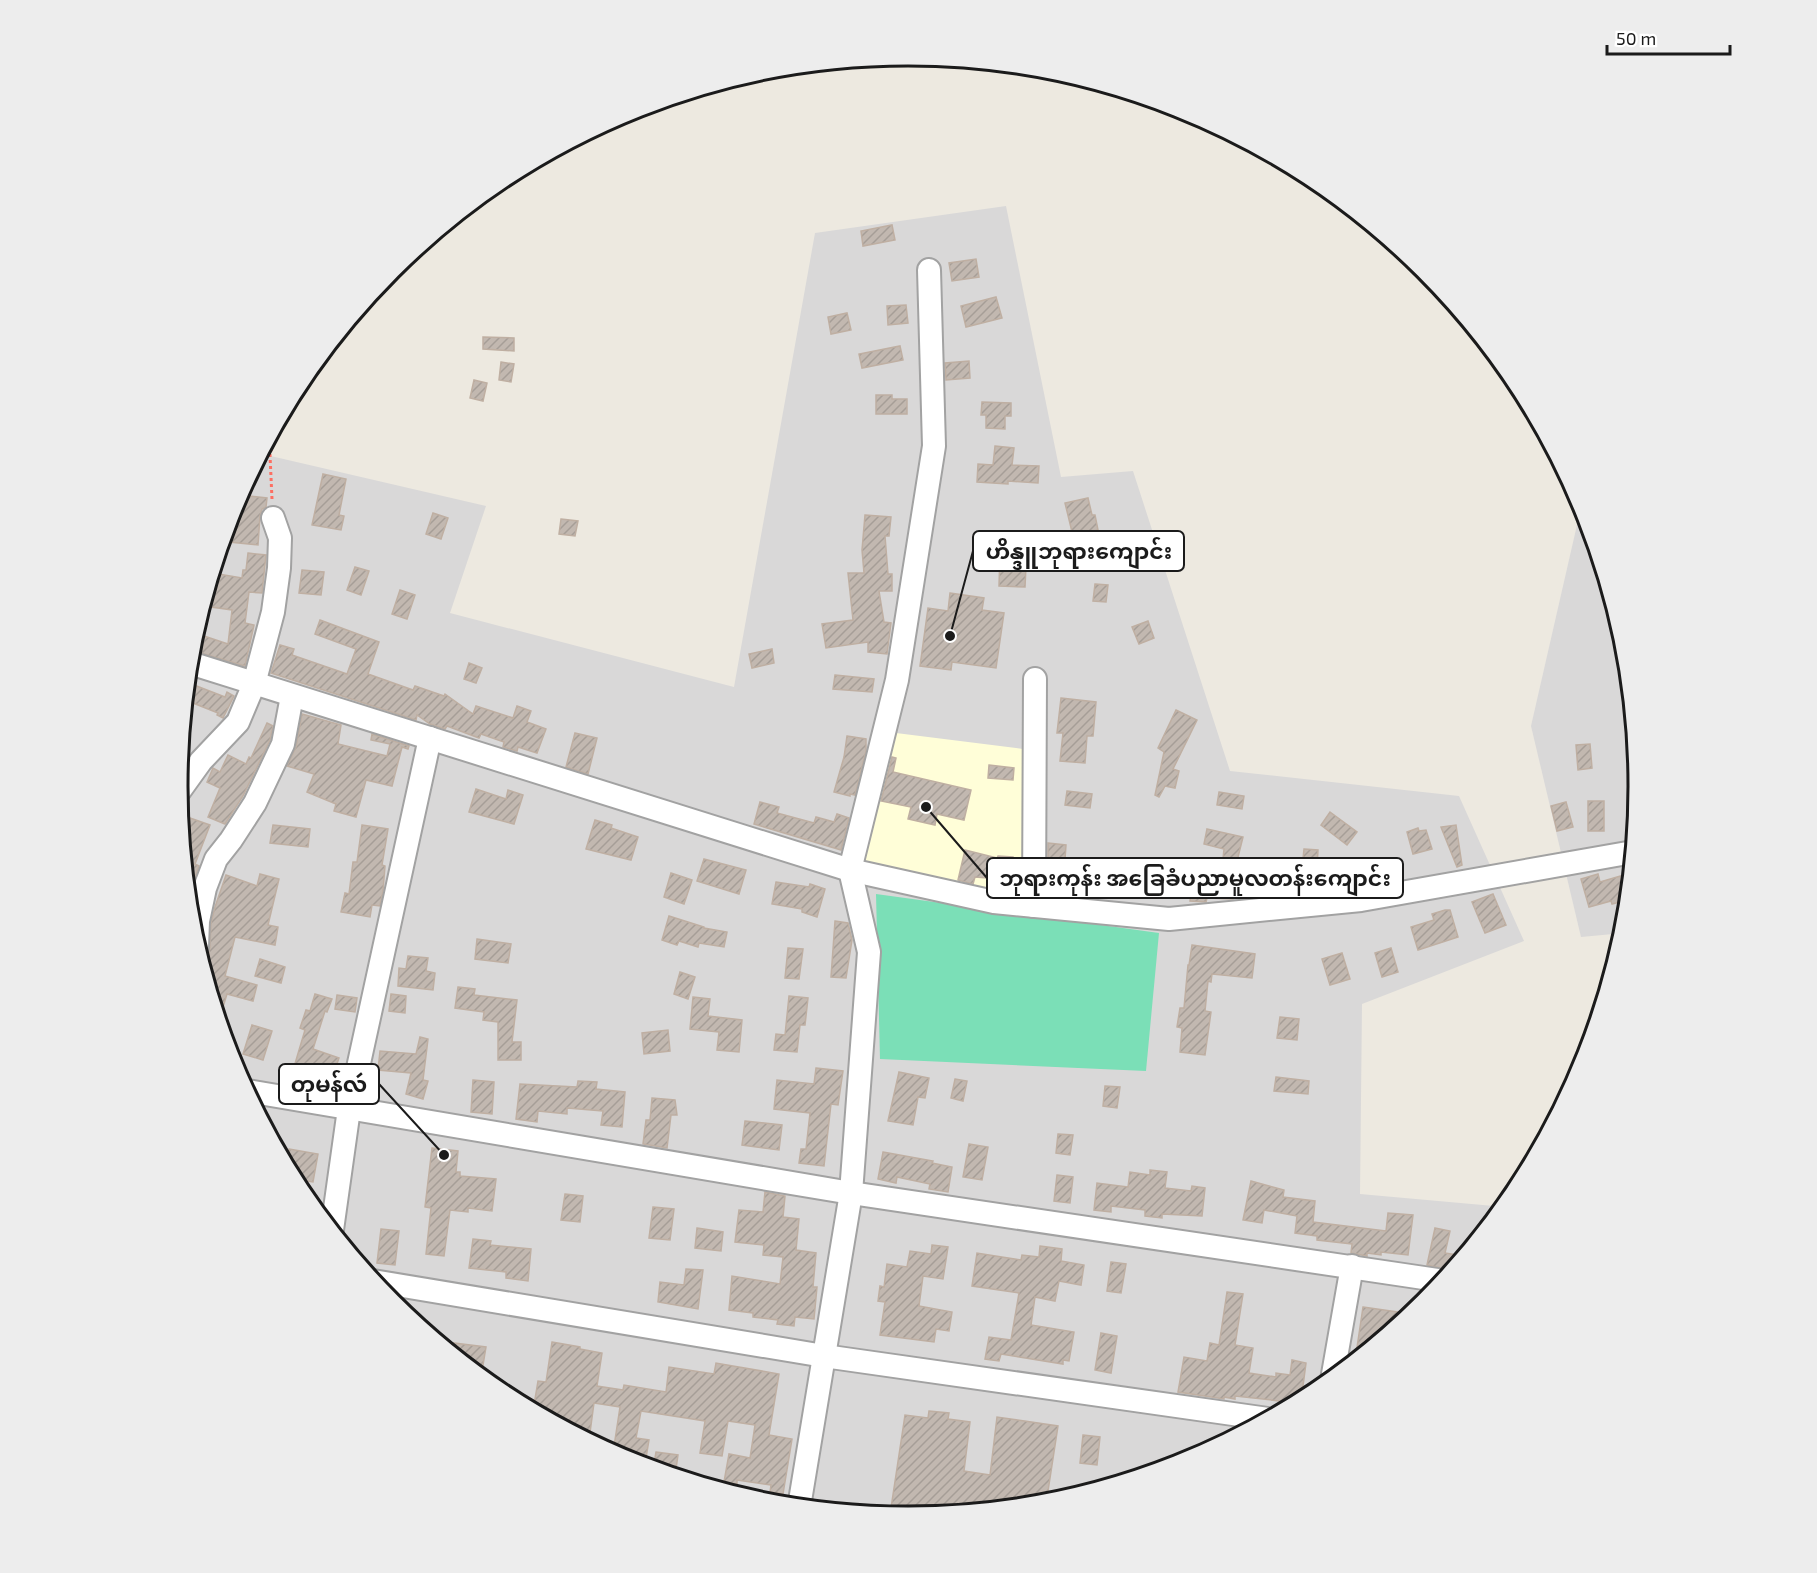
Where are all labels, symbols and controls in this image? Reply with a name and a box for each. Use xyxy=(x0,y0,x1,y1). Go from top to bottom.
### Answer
scale bar xyxy=(1607,18,1730,56)
text: 50 m xyxy=(1616,27,1656,49)
callout: ဟိန္ဒူဘုရားကျောင်း xyxy=(973,531,1184,571)
text: ဟိန္ဒူဘုရားကျောင်း xyxy=(986,536,1172,570)
callout: ဘုရားကုန်း အခြေခံပညာမူလတန်းကျောင်း xyxy=(987,858,1403,898)
text: ဘုရားကုန်း အခြေခံပညာမူလတန်းကျောင်း xyxy=(999,863,1391,897)
callout: တုမန်လဴ xyxy=(279,1064,379,1104)
text: တုမန်လဴ xyxy=(291,1069,367,1102)

